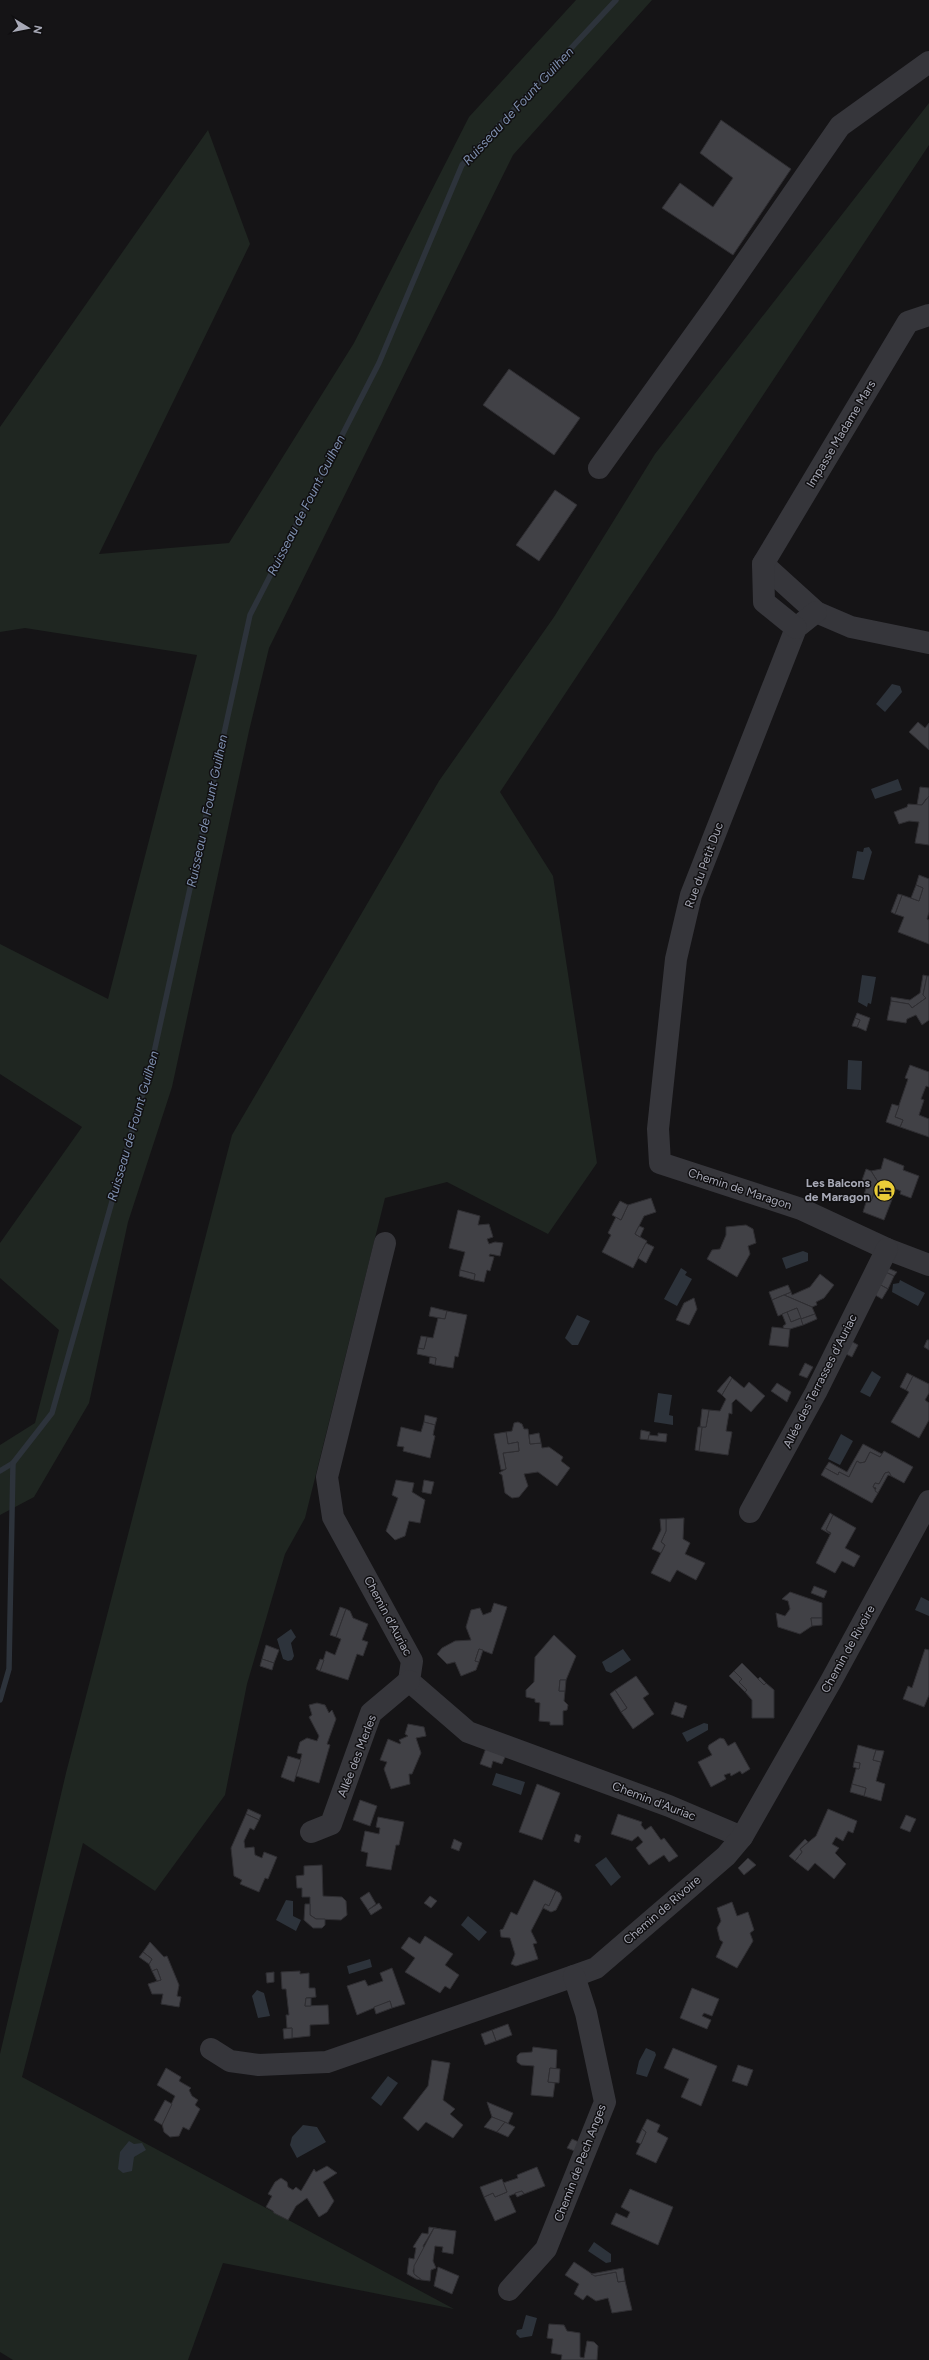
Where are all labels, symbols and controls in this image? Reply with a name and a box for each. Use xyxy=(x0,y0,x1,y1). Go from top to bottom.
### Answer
north arrow xyxy=(8,8,48,48)
text: N xyxy=(30,24,44,35)
water label: Ruisseau de Fount Guilhen xyxy=(459,44,577,168)
street label: Impasse Madame Mars xyxy=(803,378,879,490)
water label: Ruisseau de Fount Guilhen xyxy=(264,432,348,578)
water label: Ruisseau de Fount Guilhen xyxy=(183,733,231,889)
street label: Rue du Petit Duc xyxy=(682,820,726,910)
water label: Ruisseau de Fount Guilhen xyxy=(104,1049,162,1203)
street label: Chemin de Maragon xyxy=(686,1166,794,1212)
place label: Les Balcons de Maragon xyxy=(805,1176,870,1204)
hotel icon: Les Balcons de Maragon xyxy=(872,1177,898,1203)
street label: Allée des Terrasses d'Auriac xyxy=(780,1311,860,1450)
street label: Chemin d'Auriac xyxy=(361,1574,415,1659)
street label: Chemin de Rivoire xyxy=(818,1602,878,1695)
street label: Allée des Merles xyxy=(335,1712,379,1799)
street label: Chemin d'Auriac xyxy=(610,1779,698,1824)
street label: Chemin de Rivoire xyxy=(620,1872,704,1947)
street label: Chemin de Pech Anges xyxy=(551,2102,609,2224)

